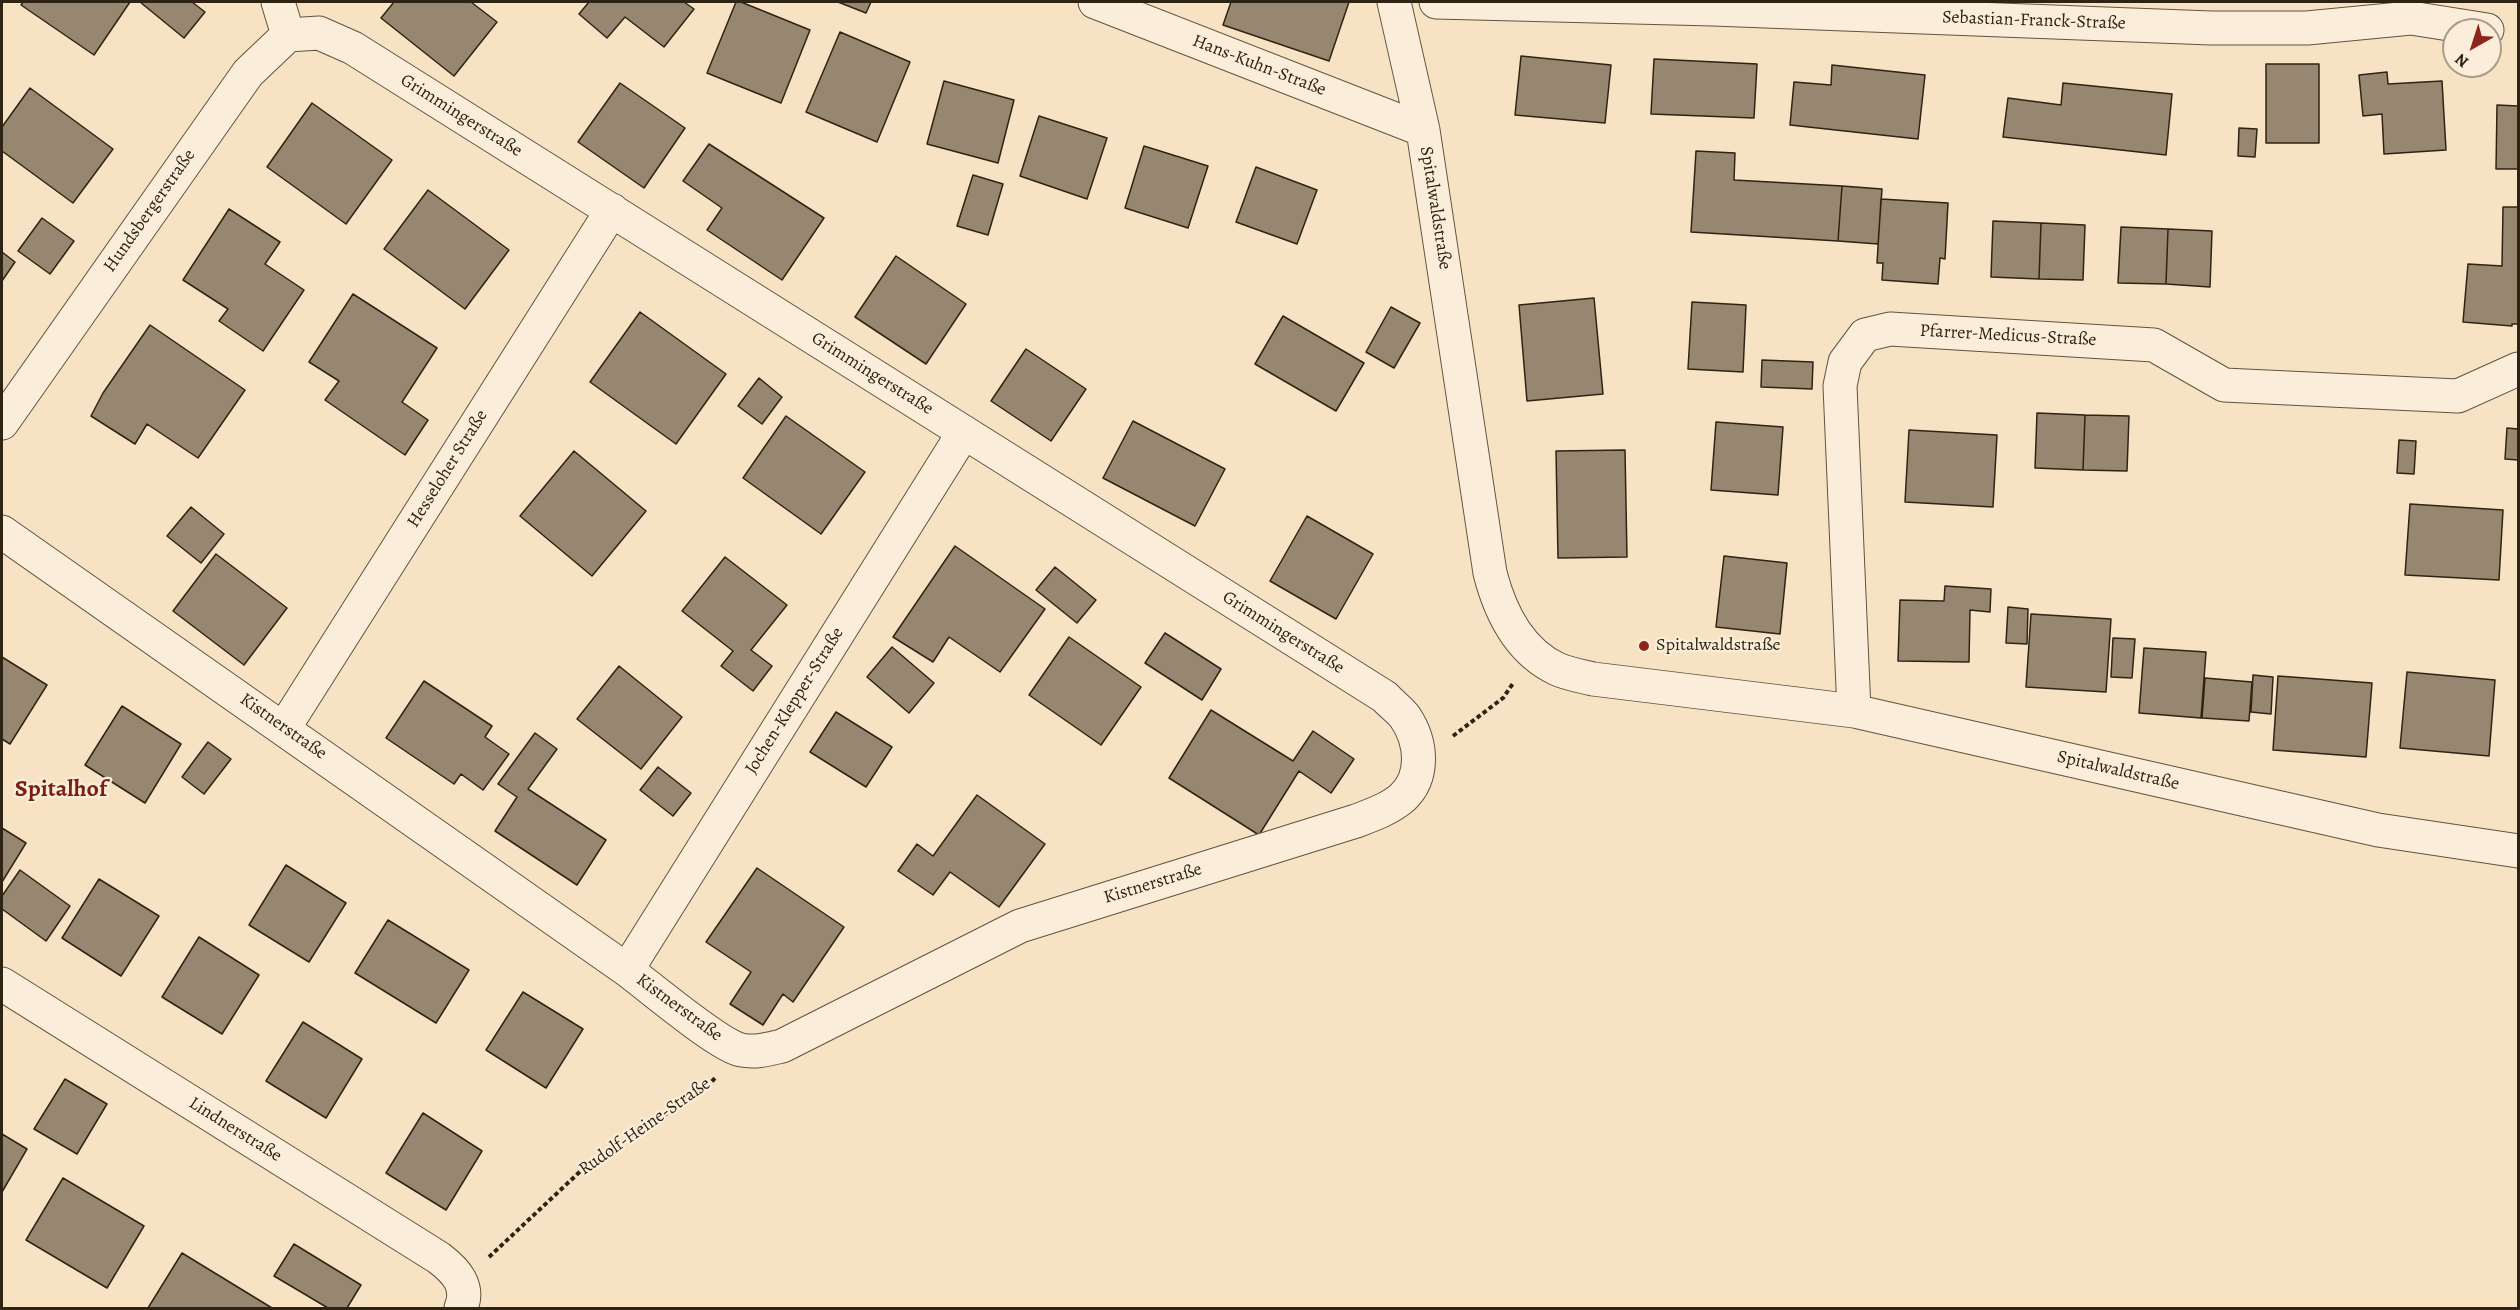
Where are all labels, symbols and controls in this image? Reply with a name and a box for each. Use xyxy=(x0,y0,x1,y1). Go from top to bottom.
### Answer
street label: Sebastian-Franck-Straße xyxy=(1942,7,2126,35)
north arrow xyxy=(2442,18,2502,78)
street label: Hans-Kuhn-Straße xyxy=(1189,31,1329,101)
text: N xyxy=(2450,48,2473,73)
street label: Grimmingerstraße xyxy=(396,70,526,162)
street label: Hundsbergerstraße xyxy=(100,145,200,277)
street label: Spitalwaldstraße xyxy=(1415,145,1455,271)
street label: Pfarrer-Medicus-Straße xyxy=(1919,321,2097,351)
street label: Grimmingerstraße xyxy=(807,328,937,420)
street label: Hesseloher Straße xyxy=(403,406,493,532)
street label: Grimmingerstraße xyxy=(1218,587,1348,679)
street label: Jochen-Klepper-Straße xyxy=(741,624,849,778)
place label: Spitalwaldstraße xyxy=(1656,635,1781,657)
marker: Spitalwaldstraße xyxy=(1637,639,1651,653)
street label: Kistnerstraße xyxy=(235,689,331,765)
street label: Spitalwaldstraße xyxy=(2055,746,2181,796)
district label: Spitalhof xyxy=(15,776,107,804)
street label: Kistnerstraße xyxy=(1101,859,1205,909)
street label: Kistnerstraße xyxy=(632,969,726,1047)
street label: Rudolf-Heine-Straße xyxy=(575,1073,715,1181)
street label: Lindnerstraße xyxy=(185,1093,285,1167)

